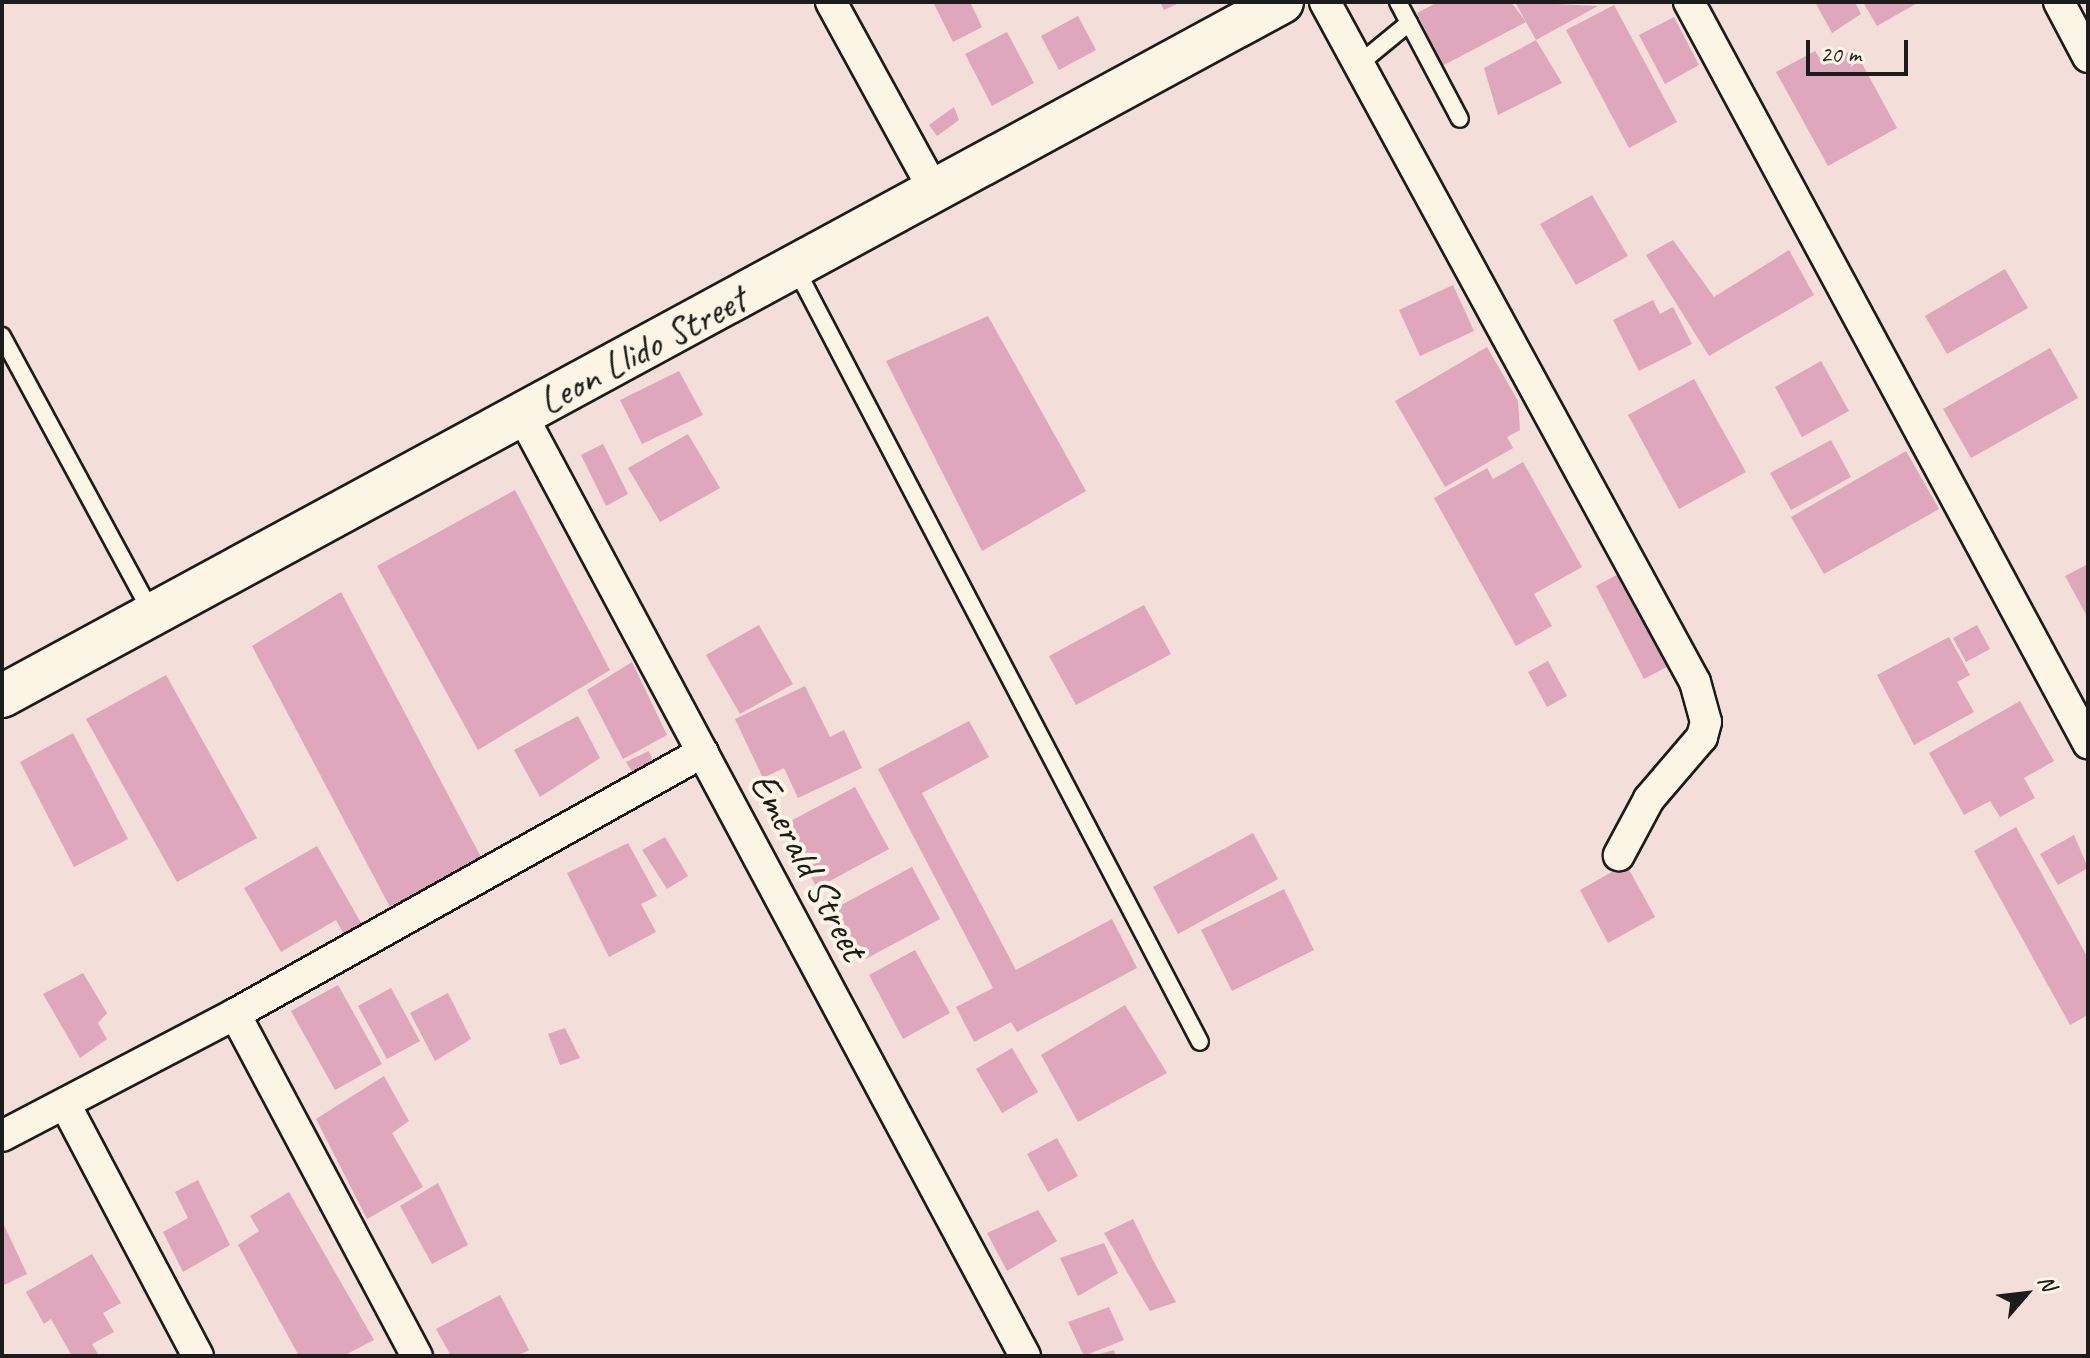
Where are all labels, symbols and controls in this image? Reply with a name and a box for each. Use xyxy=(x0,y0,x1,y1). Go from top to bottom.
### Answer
scale bar xyxy=(1810,24,1912,74)
text: 20 m xyxy=(1820,39,1861,69)
street label: Leon Llido Street xyxy=(529,275,755,425)
street label: Emerald Street xyxy=(739,764,879,968)
north arrow xyxy=(1986,1254,2066,1334)
text: N xyxy=(2032,1270,2063,1295)

